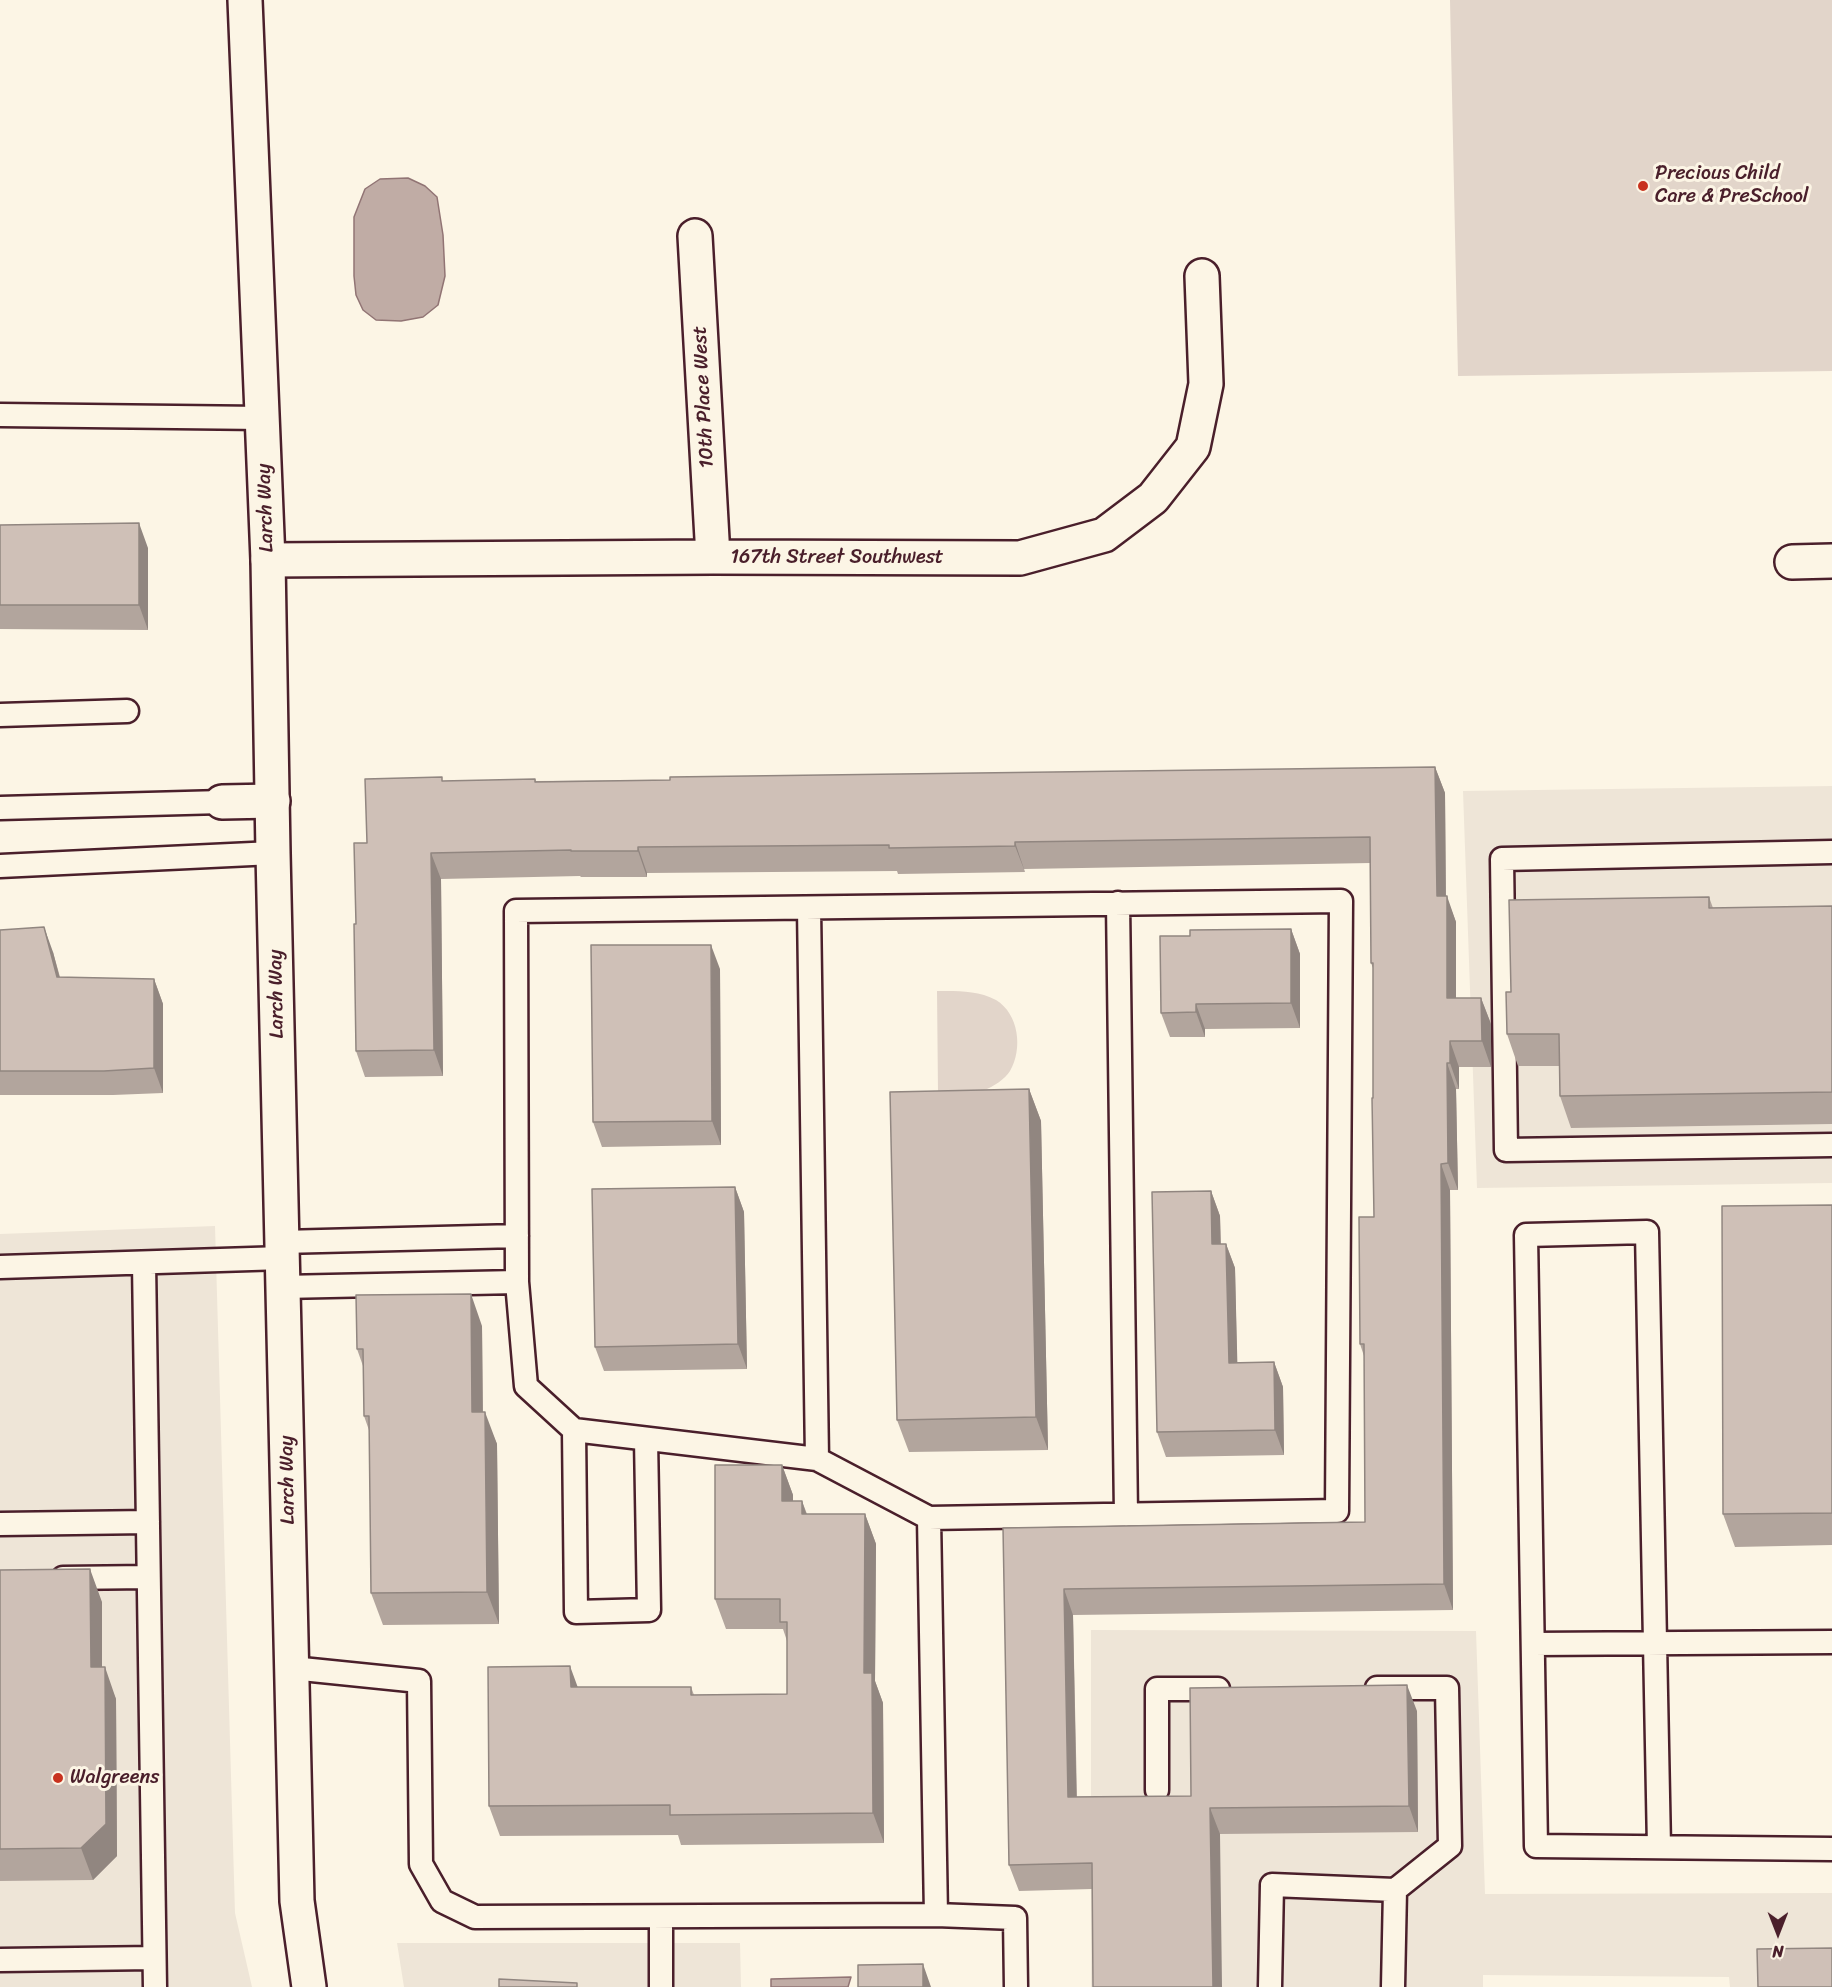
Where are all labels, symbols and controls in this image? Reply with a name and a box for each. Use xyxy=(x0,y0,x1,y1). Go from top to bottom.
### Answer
place label: Precious Child Care & PreSchool xyxy=(1655,162,1808,209)
marker: Precious Child Care & PreSchool xyxy=(1636,179,1650,193)
street label: 10th Place West xyxy=(688,325,720,469)
street label: Larch Way xyxy=(252,463,280,553)
street label: 167th Street Southwest xyxy=(730,546,944,570)
street label: Larch Way xyxy=(264,949,290,1039)
street label: Larch Way xyxy=(275,1435,301,1525)
place label: Walgreens xyxy=(70,1766,159,1790)
marker: Walgreens xyxy=(51,1771,65,1785)
north arrow xyxy=(1748,1903,1808,1963)
text: N xyxy=(1772,1937,1784,1966)

